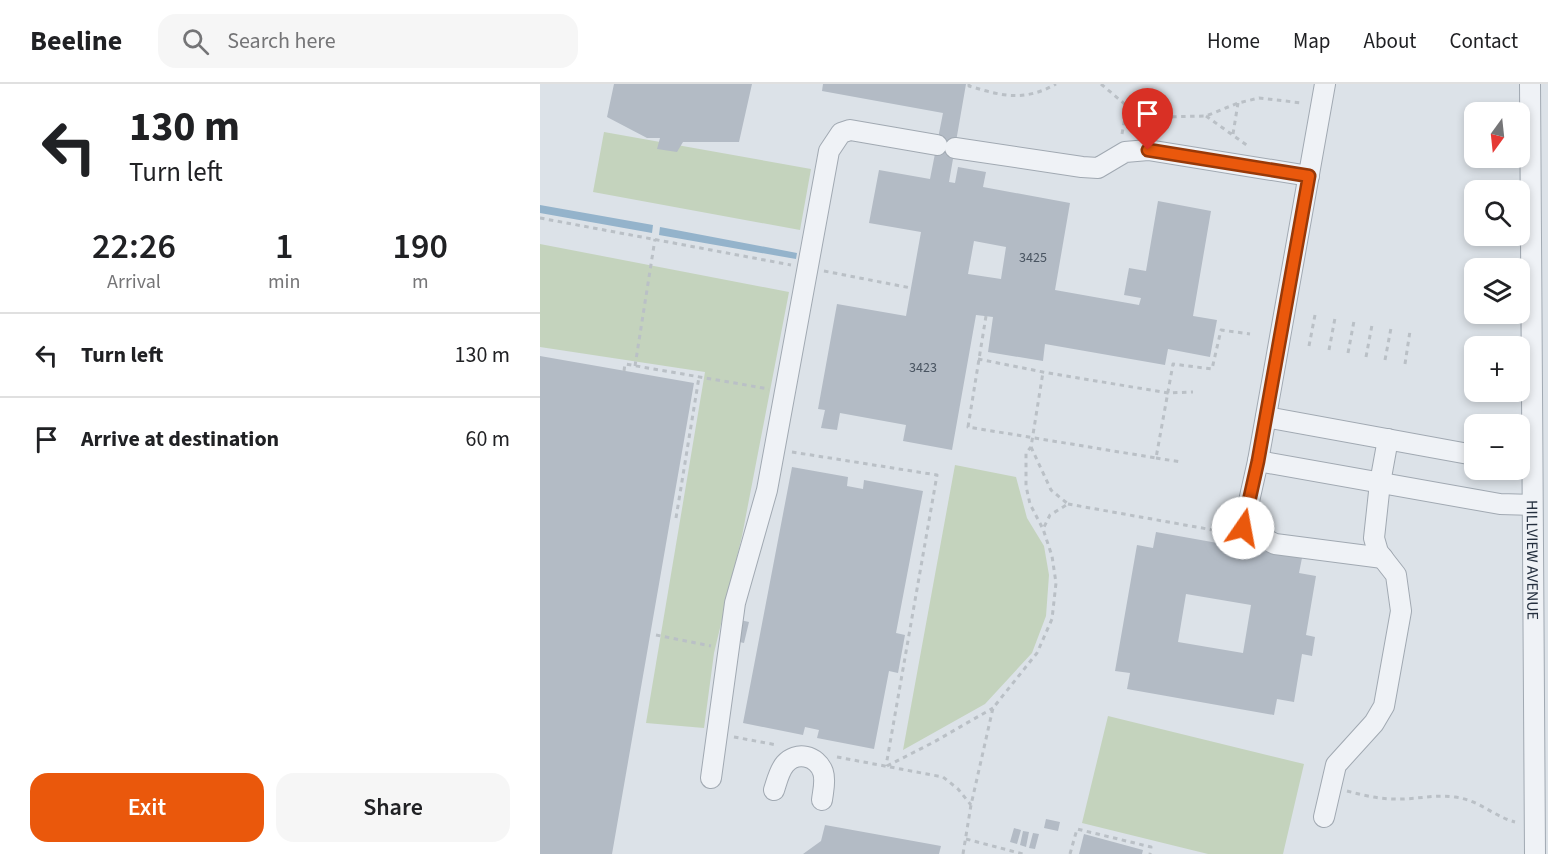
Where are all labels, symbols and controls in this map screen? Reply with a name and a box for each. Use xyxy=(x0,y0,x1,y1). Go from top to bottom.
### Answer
search box xyxy=(158,14,578,68)
text: Beeline xyxy=(30,21,122,61)
icon: search xyxy=(179,25,212,58)
text: Search here xyxy=(227,25,336,57)
text: Home xyxy=(1207,26,1260,56)
text: Map xyxy=(1293,26,1331,56)
text: About xyxy=(1364,26,1416,56)
text: Contact xyxy=(1449,26,1518,56)
pin xyxy=(1122,88,1173,150)
text: 130 m xyxy=(129,97,240,157)
icon: arrive xyxy=(1131,97,1164,130)
north arrow xyxy=(1464,102,1530,168)
map controls xyxy=(1464,102,1530,480)
icon: left xyxy=(30,108,108,186)
text: Turn left xyxy=(129,153,223,192)
button: search xyxy=(1464,180,1530,246)
text: 22:26 xyxy=(92,221,176,272)
text: 1 xyxy=(275,221,293,272)
text: 190 xyxy=(392,221,448,272)
house number: 3425 xyxy=(1019,248,1047,268)
button: layers xyxy=(1464,258,1530,324)
text: Arrival xyxy=(107,268,161,296)
text: min xyxy=(268,268,300,296)
text: m xyxy=(412,268,428,296)
button: + xyxy=(1464,336,1530,402)
icon: left xyxy=(30,339,63,372)
text: Turn left xyxy=(81,339,163,371)
text: 130 m xyxy=(455,339,510,371)
house number: 3423 xyxy=(909,358,937,378)
button: − xyxy=(1464,414,1530,480)
icon: arrive xyxy=(30,423,63,456)
text: Arrive at destination xyxy=(81,423,279,455)
text: 60 m xyxy=(465,423,510,455)
position arrow xyxy=(1211,496,1275,560)
street label: HILLVIEW AVENUE xyxy=(1521,500,1543,620)
button: Exit xyxy=(30,773,264,842)
button: Share xyxy=(276,773,510,842)

